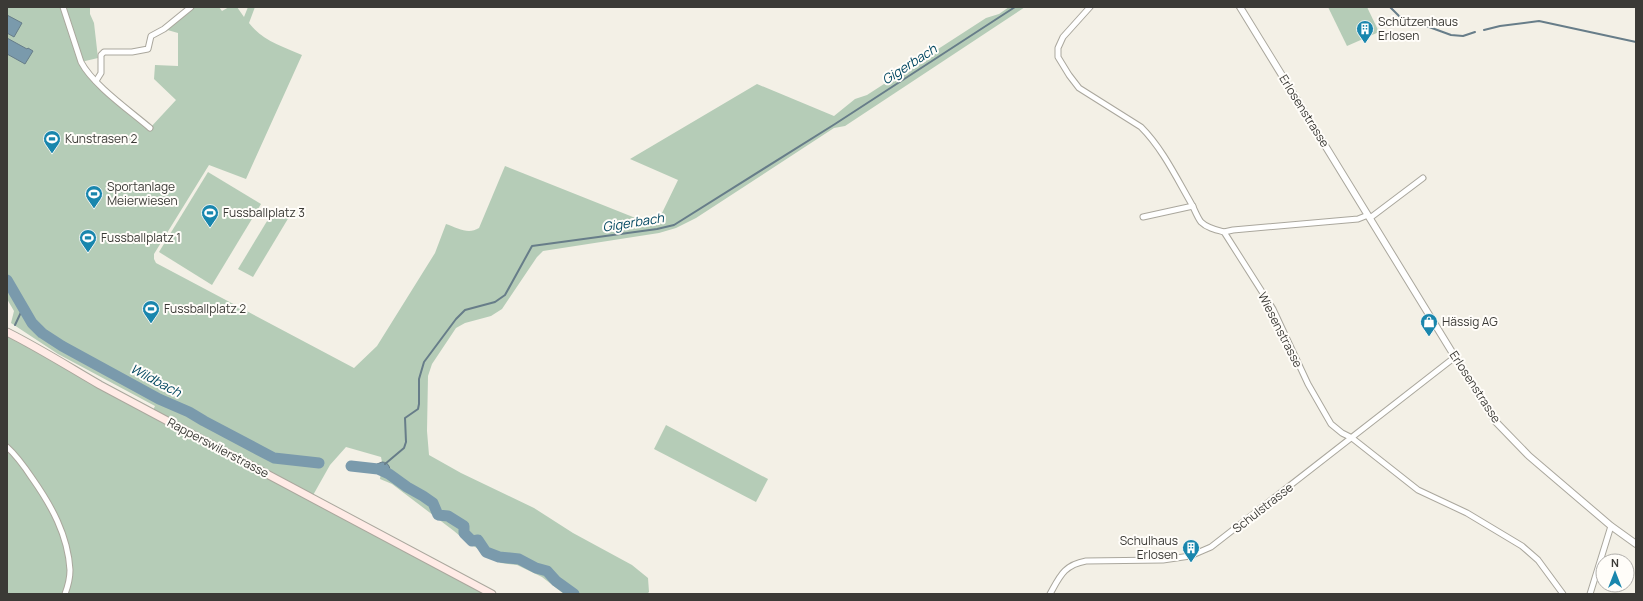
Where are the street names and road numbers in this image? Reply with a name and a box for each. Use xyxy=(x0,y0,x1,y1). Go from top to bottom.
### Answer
street label: Erlosenstrasse xyxy=(1275,71,1334,150)
street label: Wiesenstrasse xyxy=(1254,289,1307,370)
street label: Erlosenstrasse xyxy=(1446,347,1505,426)
street label: Rapperswilerstrasse xyxy=(164,414,272,482)
street label: Schulstrasse xyxy=(1229,479,1297,537)

